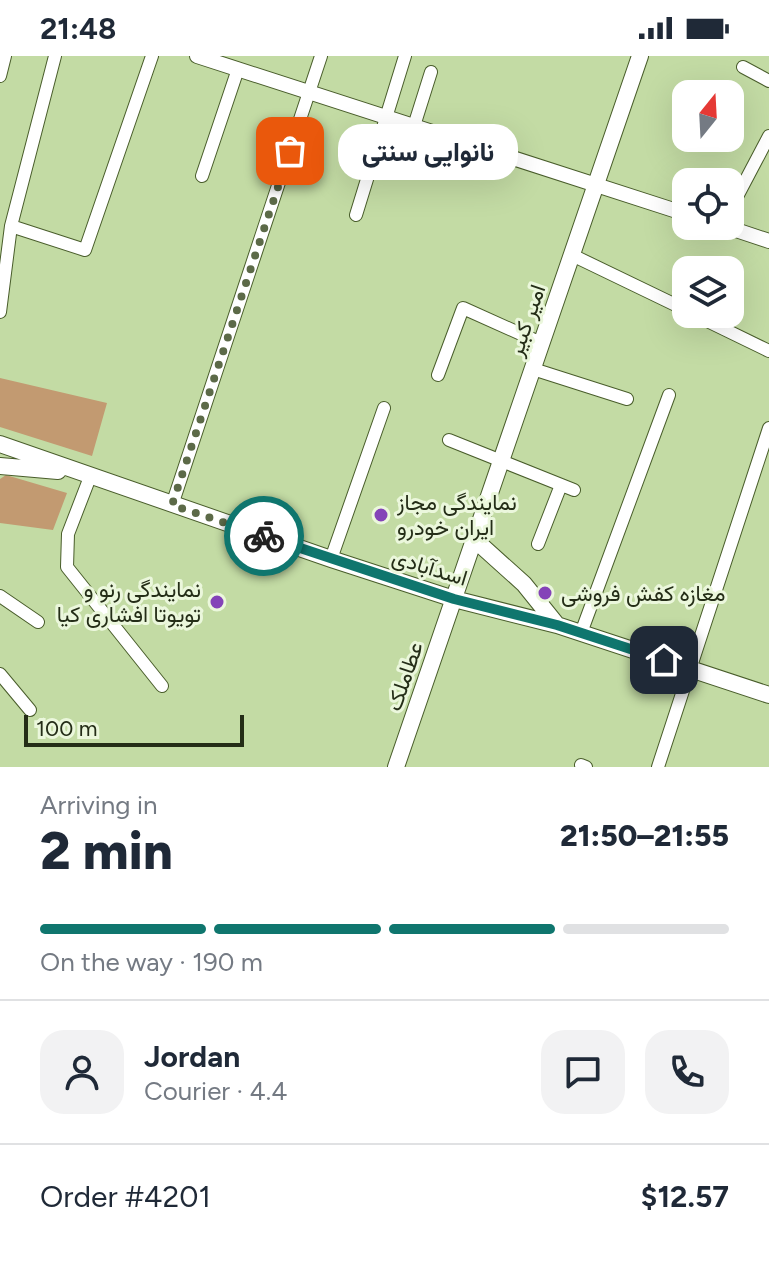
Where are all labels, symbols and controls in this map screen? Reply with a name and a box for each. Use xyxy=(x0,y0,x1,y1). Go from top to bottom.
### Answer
text: 21:48 xyxy=(40,10,116,47)
north arrow xyxy=(672,80,744,152)
map controls xyxy=(672,80,744,328)
pin xyxy=(256,117,324,185)
callout: نانوایی سنتی xyxy=(338,123,518,179)
icon: bag xyxy=(268,129,312,173)
text: نانوایی سنتی xyxy=(362,136,494,168)
button: locate xyxy=(672,168,744,240)
button: layers xyxy=(672,256,744,328)
street label: امیر کبیر xyxy=(501,281,551,361)
place label: نمایندگی مجاز ایران خودرو xyxy=(396,489,517,541)
courier xyxy=(224,496,304,576)
marker: نمایندگی مجاز ایران خودرو xyxy=(372,506,390,524)
icon: bike xyxy=(242,514,286,558)
street label: اسدآبادی xyxy=(389,543,471,592)
place label: نمایندگی رنو و تویوتا افشاری کیا xyxy=(57,576,201,628)
place label: مغازه کفش فروشی xyxy=(561,580,726,607)
marker: مغازه کفش فروشی xyxy=(536,584,554,602)
marker: نمایندگی رنو و تویوتا افشاری کیا xyxy=(208,593,226,611)
pin xyxy=(630,626,698,694)
street label: عطاملک xyxy=(380,638,429,714)
icon: home xyxy=(642,638,686,682)
scale bar xyxy=(24,711,244,747)
text: 100 m xyxy=(36,715,97,742)
text: Arriving in xyxy=(40,789,158,821)
text: 21:50–21:55 xyxy=(560,817,729,854)
text: 2 min xyxy=(40,820,173,882)
text: On the way · 190 m xyxy=(40,946,263,978)
button: person xyxy=(40,1030,124,1114)
button: chat xyxy=(541,1030,625,1114)
button: phone xyxy=(645,1030,729,1114)
text: Jordan xyxy=(144,1038,240,1075)
text: Courier · 4.4 xyxy=(144,1075,287,1107)
text: Order #4201 xyxy=(40,1178,211,1215)
text: $12.57 xyxy=(641,1178,729,1215)

